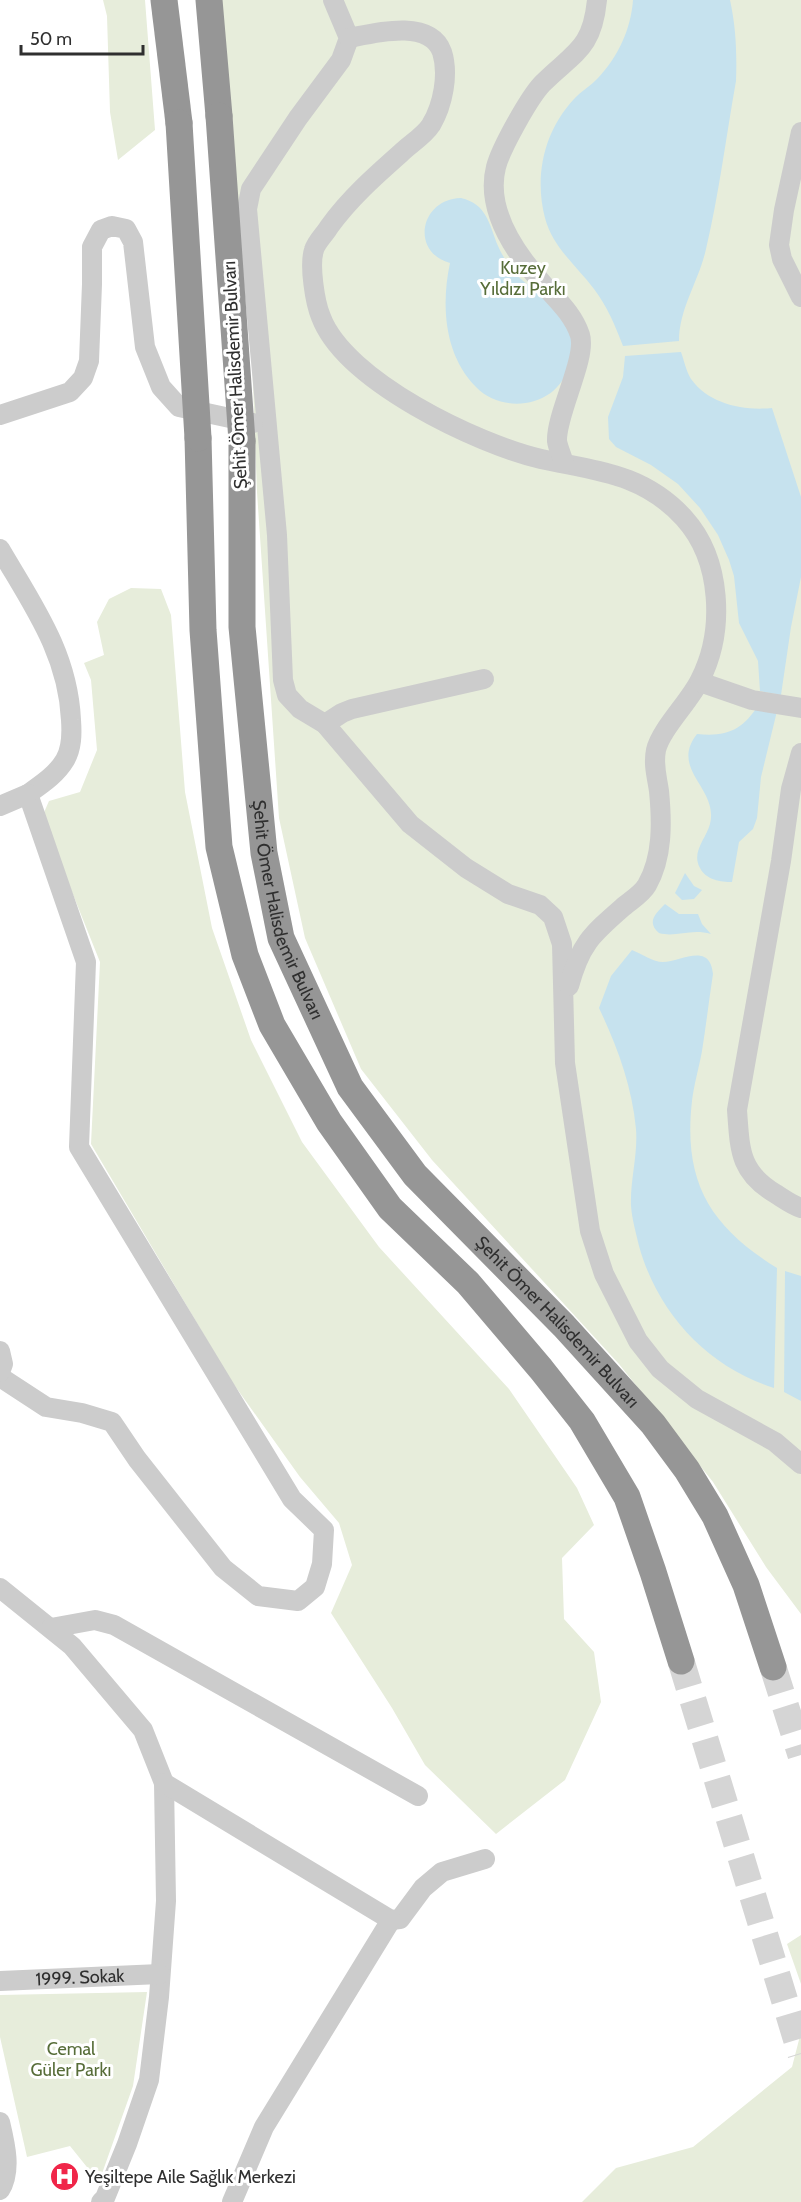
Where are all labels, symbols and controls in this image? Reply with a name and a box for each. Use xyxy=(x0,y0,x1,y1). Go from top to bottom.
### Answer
scale bar xyxy=(21,18,142,56)
text: 50 m xyxy=(30,28,72,50)
park label: Kuzey Yıldızı Parkı xyxy=(479,257,566,300)
street label: Şehit Ömer Halisdemir Bulvarı xyxy=(218,260,252,490)
street label: Şehit Ömer Halisdemir Bulvarı xyxy=(248,799,328,1023)
street label: Şehit Ömer Halisdemir Bulvarı xyxy=(471,1232,644,1412)
street label: 1999. Sokak xyxy=(35,1965,126,1990)
park label: Cemal Güler Parkı xyxy=(31,2038,111,2081)
hospital icon: Yeşiltepe Aile Sağlık Merkezi xyxy=(48,2161,80,2193)
place label: Yeşiltepe Aile Sağlık Merkezi xyxy=(84,2166,296,2188)

